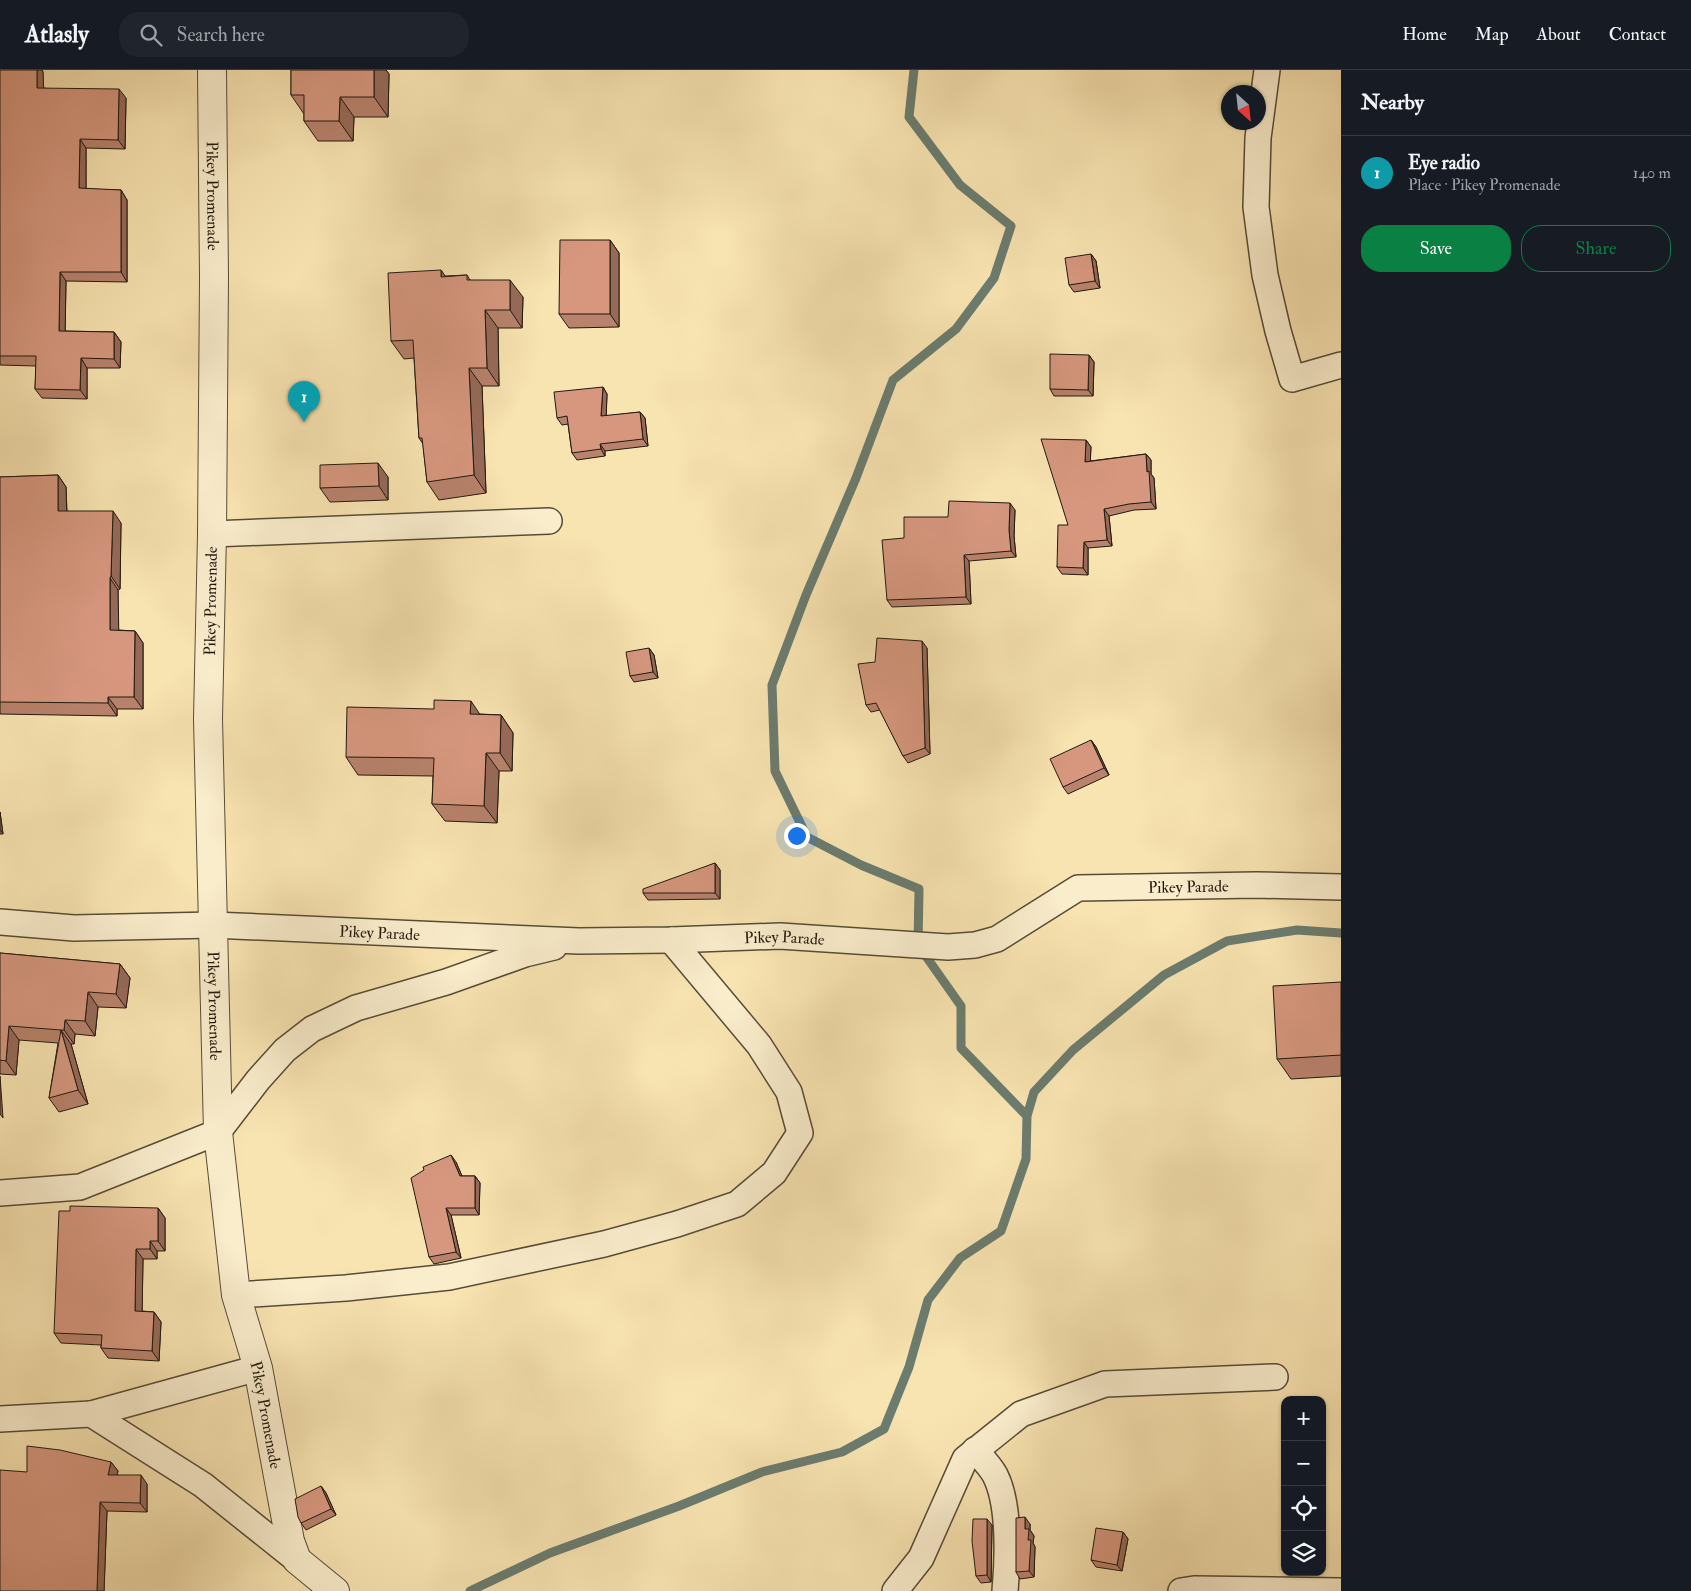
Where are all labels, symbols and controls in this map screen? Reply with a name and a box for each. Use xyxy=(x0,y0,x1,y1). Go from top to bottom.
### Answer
search box xyxy=(119,12,469,57)
text: Atlasly xyxy=(25,19,89,50)
icon: search xyxy=(137,21,165,49)
text: Search here xyxy=(177,23,265,47)
text: Home xyxy=(1402,23,1447,46)
text: Map xyxy=(1475,23,1509,46)
text: About xyxy=(1537,23,1581,46)
text: Contact xyxy=(1609,23,1666,46)
north arrow xyxy=(1221,85,1266,130)
text: Nearby xyxy=(1361,89,1424,116)
street label: Pikey Promenade xyxy=(202,141,223,251)
text: Eye radio xyxy=(1408,151,1480,175)
text: 1 xyxy=(1374,163,1380,183)
text: 140 m xyxy=(1633,163,1671,183)
text: Place · Pikey Promenade xyxy=(1408,175,1560,195)
button: Save xyxy=(1361,225,1511,272)
button: Share xyxy=(1521,225,1671,272)
pin: 1 xyxy=(288,381,320,422)
street label: Pikey Promenade xyxy=(200,546,222,656)
your location xyxy=(784,823,810,849)
street label: Pikey Parade xyxy=(1148,876,1229,898)
street label: Pikey Parade xyxy=(339,922,421,945)
street label: Pikey Parade xyxy=(744,927,825,950)
street label: Pikey Promenade xyxy=(203,951,225,1061)
street label: Pikey Promenade xyxy=(245,1359,286,1471)
map controls xyxy=(1281,1396,1326,1576)
button: + xyxy=(1281,1396,1326,1441)
button: − xyxy=(1281,1441,1326,1486)
button: locate xyxy=(1281,1486,1326,1531)
button: layers xyxy=(1281,1531,1326,1576)

